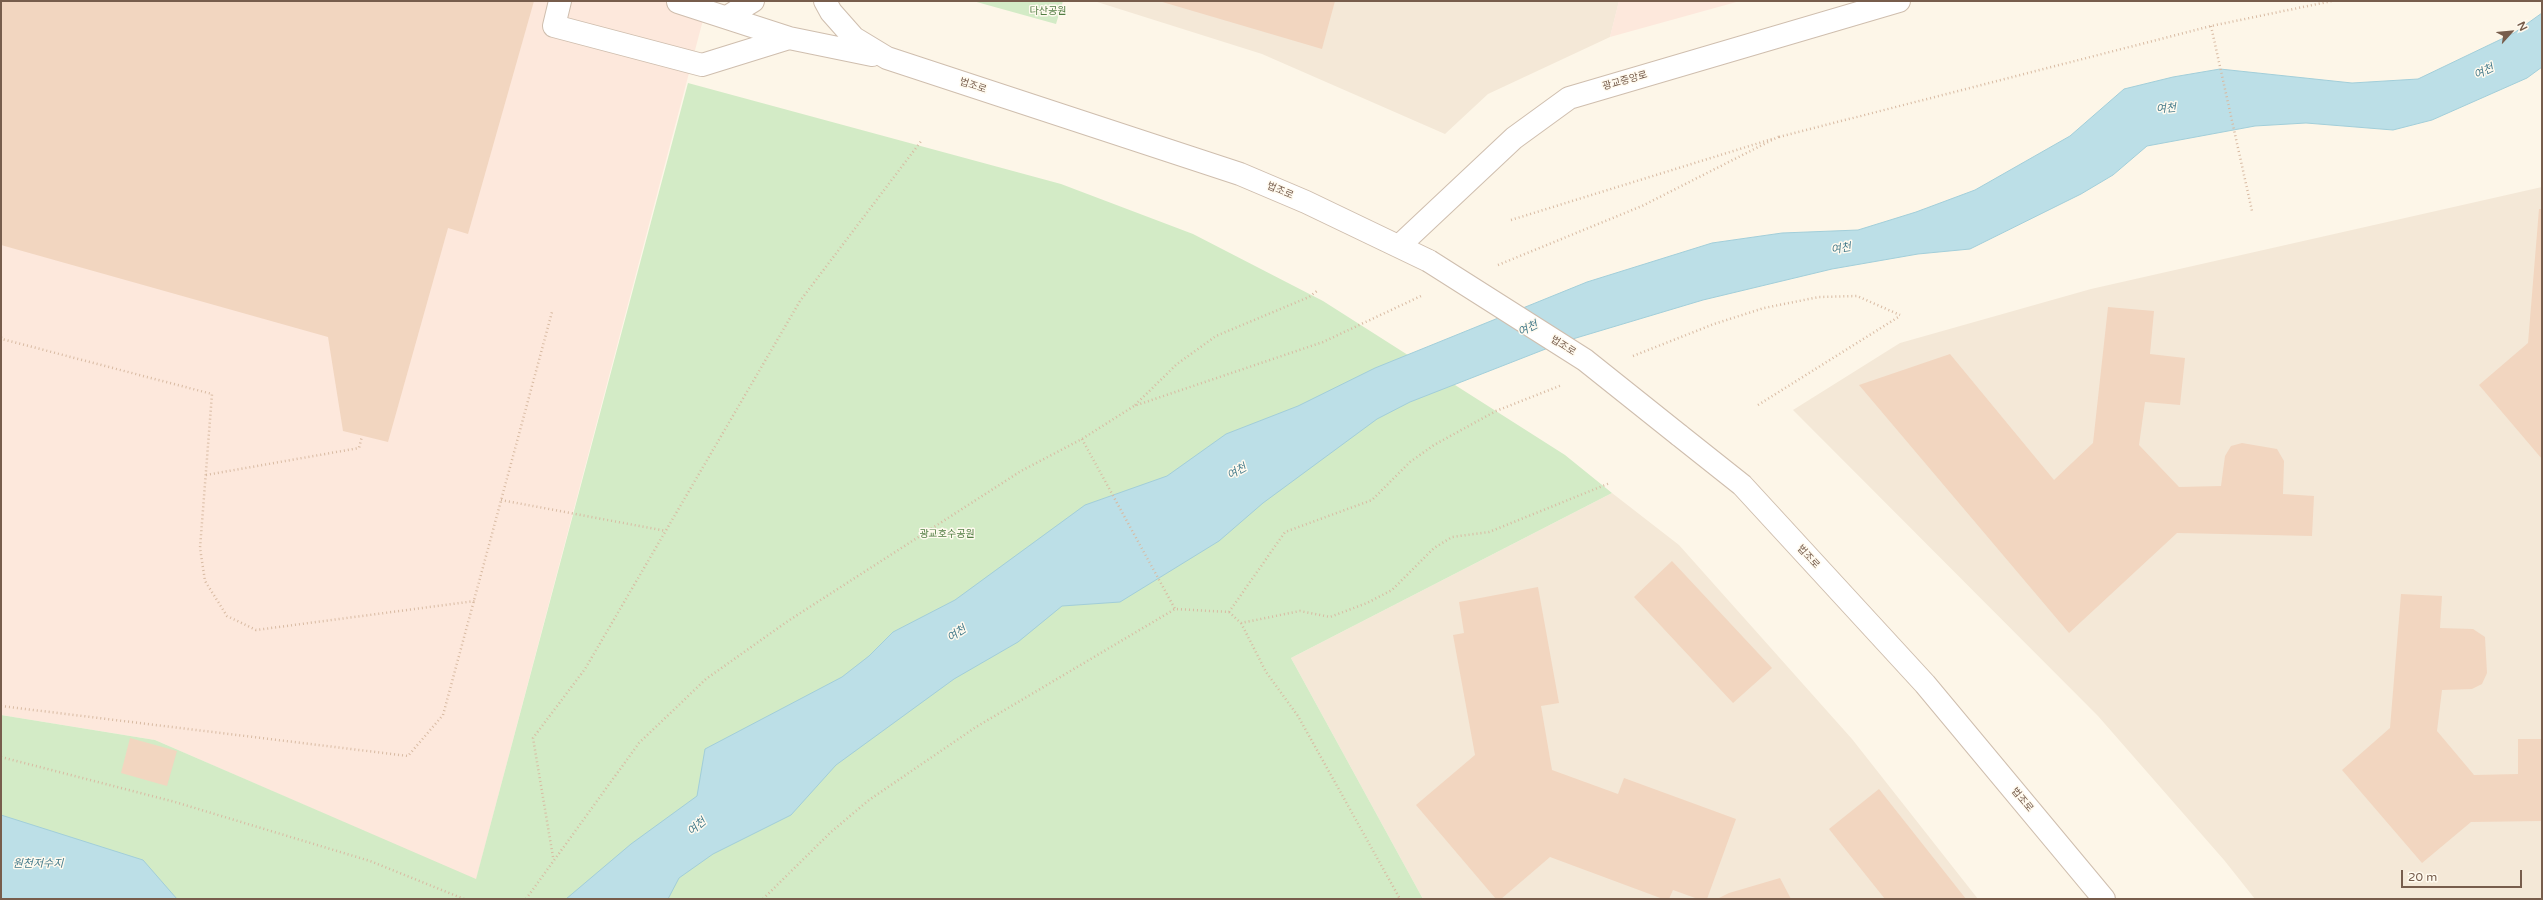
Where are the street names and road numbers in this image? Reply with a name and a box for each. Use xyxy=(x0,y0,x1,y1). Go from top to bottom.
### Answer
street label: 광교중앙로 xyxy=(1601,69,1649,93)
street label: 법조로 xyxy=(958,76,988,96)
street label: 법조로 xyxy=(1265,180,1295,202)
street label: 법조로 xyxy=(1548,334,1578,358)
street label: 법조로 xyxy=(1794,543,1822,571)
street label: 법조로 xyxy=(2009,786,2035,814)

